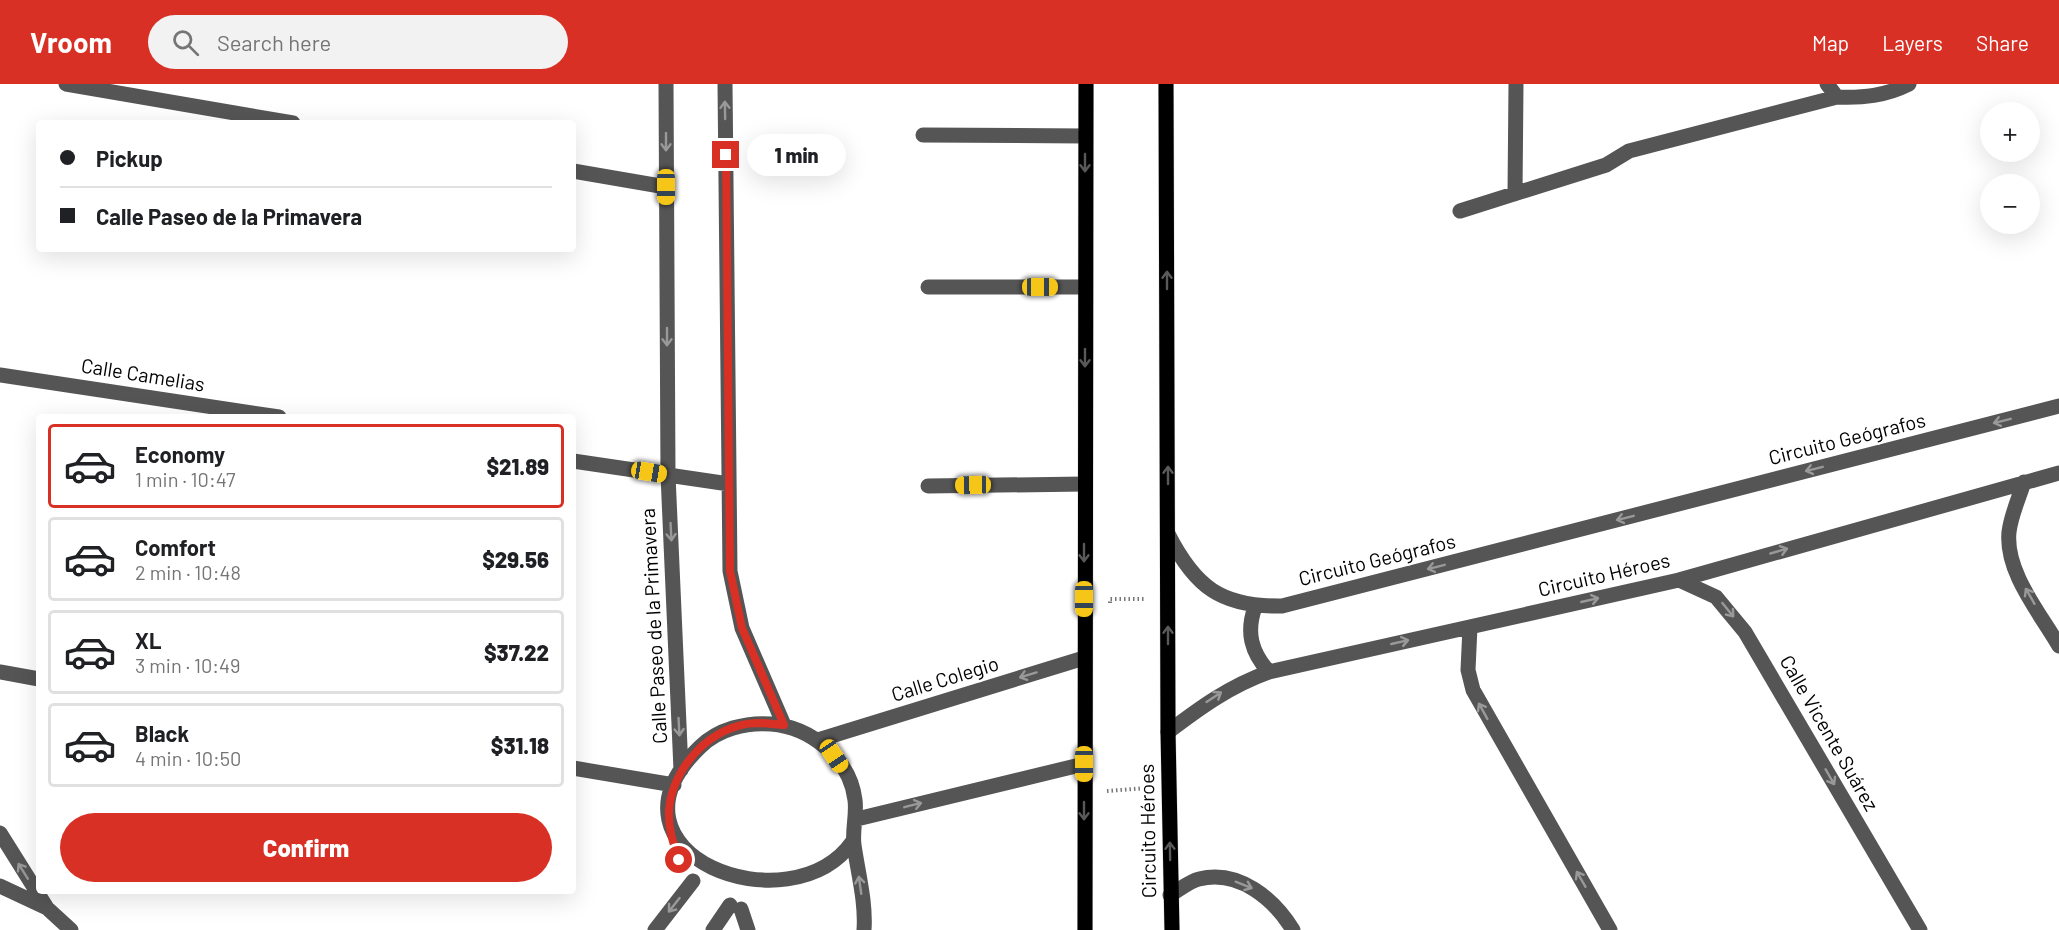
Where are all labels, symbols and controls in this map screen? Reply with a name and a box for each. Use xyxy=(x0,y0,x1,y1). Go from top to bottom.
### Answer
search box xyxy=(148,15,568,69)
text: Vroom xyxy=(30,25,112,59)
icon: search xyxy=(169,26,202,59)
text: Search here xyxy=(217,29,331,55)
text: Map xyxy=(1812,30,1849,55)
text: Layers xyxy=(1882,30,1943,55)
text: Share xyxy=(1976,30,2029,55)
one-way arrow xyxy=(720,100,731,120)
map controls xyxy=(1980,102,2040,234)
button: + xyxy=(1980,102,2040,162)
one-way arrow xyxy=(660,132,672,152)
callout: 1 min xyxy=(747,134,846,176)
route end xyxy=(712,141,739,168)
text: 1 min xyxy=(775,143,818,167)
text: Pickup xyxy=(96,145,163,171)
one-way arrow xyxy=(1079,153,1091,173)
car xyxy=(657,169,675,205)
button: − xyxy=(1980,174,2040,234)
text: Calle Paseo de la Primavera xyxy=(96,203,362,229)
one-way arrow xyxy=(1161,271,1173,291)
car xyxy=(1022,278,1058,296)
one-way arrow xyxy=(661,327,673,347)
one-way arrow xyxy=(1079,348,1091,368)
street label: Calle Camelias xyxy=(80,352,207,396)
street label: Circuito Geógrafos xyxy=(1766,407,1928,469)
one-way arrow xyxy=(1993,415,2012,427)
icon: car xyxy=(63,439,117,493)
text: Economy xyxy=(135,441,225,467)
text: $21.89 xyxy=(486,453,549,479)
car xyxy=(630,460,668,484)
one-way arrow xyxy=(1804,464,1823,476)
one-way arrow xyxy=(1162,466,1174,486)
text: 1 min · 10:47 xyxy=(135,467,236,491)
car xyxy=(955,476,991,494)
street label: Calle Paseo de la Primavera xyxy=(635,508,671,744)
one-way arrow xyxy=(1616,513,1635,524)
one-way arrow xyxy=(665,522,676,542)
street label: Circuito Geógrafos xyxy=(1296,528,1458,590)
icon: car xyxy=(63,532,117,586)
text: Comfort xyxy=(135,534,216,560)
one-way arrow xyxy=(1078,543,1090,563)
one-way arrow xyxy=(1769,545,1788,557)
text: $29.56 xyxy=(482,546,549,572)
street label: Circuito Héroes xyxy=(1536,547,1672,601)
text: 2 min · 10:48 xyxy=(135,560,241,584)
one-way arrow xyxy=(1427,561,1446,573)
car xyxy=(1075,581,1093,617)
one-way arrow xyxy=(2023,588,2035,605)
one-way arrow xyxy=(1581,593,1600,605)
one-way arrow xyxy=(1721,602,1735,617)
icon: car xyxy=(63,625,117,679)
one-way arrow xyxy=(1162,625,1174,645)
text: XL xyxy=(135,627,161,653)
one-way arrow xyxy=(1390,636,1409,647)
text: $37.22 xyxy=(484,639,549,665)
street label: Calle Colegio xyxy=(888,650,1001,706)
street label: Calle Vicente Suárez xyxy=(1776,650,1884,815)
text: 3 min · 10:49 xyxy=(135,653,240,677)
one-way arrow xyxy=(1019,670,1038,681)
one-way arrow xyxy=(1206,691,1222,703)
one-way arrow xyxy=(1477,702,1488,720)
one-way arrow xyxy=(674,717,685,737)
icon: car xyxy=(63,718,117,772)
text: Black xyxy=(135,720,189,746)
text: $31.18 xyxy=(491,732,549,758)
car xyxy=(816,736,852,776)
text: 4 min · 10:50 xyxy=(135,746,241,770)
car xyxy=(1075,746,1093,782)
street label: Circuito Héroes xyxy=(1134,764,1160,898)
one-way arrow xyxy=(1824,768,1836,785)
one-way arrow xyxy=(904,798,923,810)
one-way arrow xyxy=(1078,801,1090,821)
button: Confirm xyxy=(60,813,552,882)
one-way arrow xyxy=(1164,841,1176,861)
route start xyxy=(665,846,692,873)
one-way arrow xyxy=(17,863,29,880)
one-way arrow xyxy=(1575,871,1587,888)
one-way arrow xyxy=(855,876,866,896)
one-way arrow xyxy=(1235,880,1253,891)
one-way arrow xyxy=(668,897,681,913)

